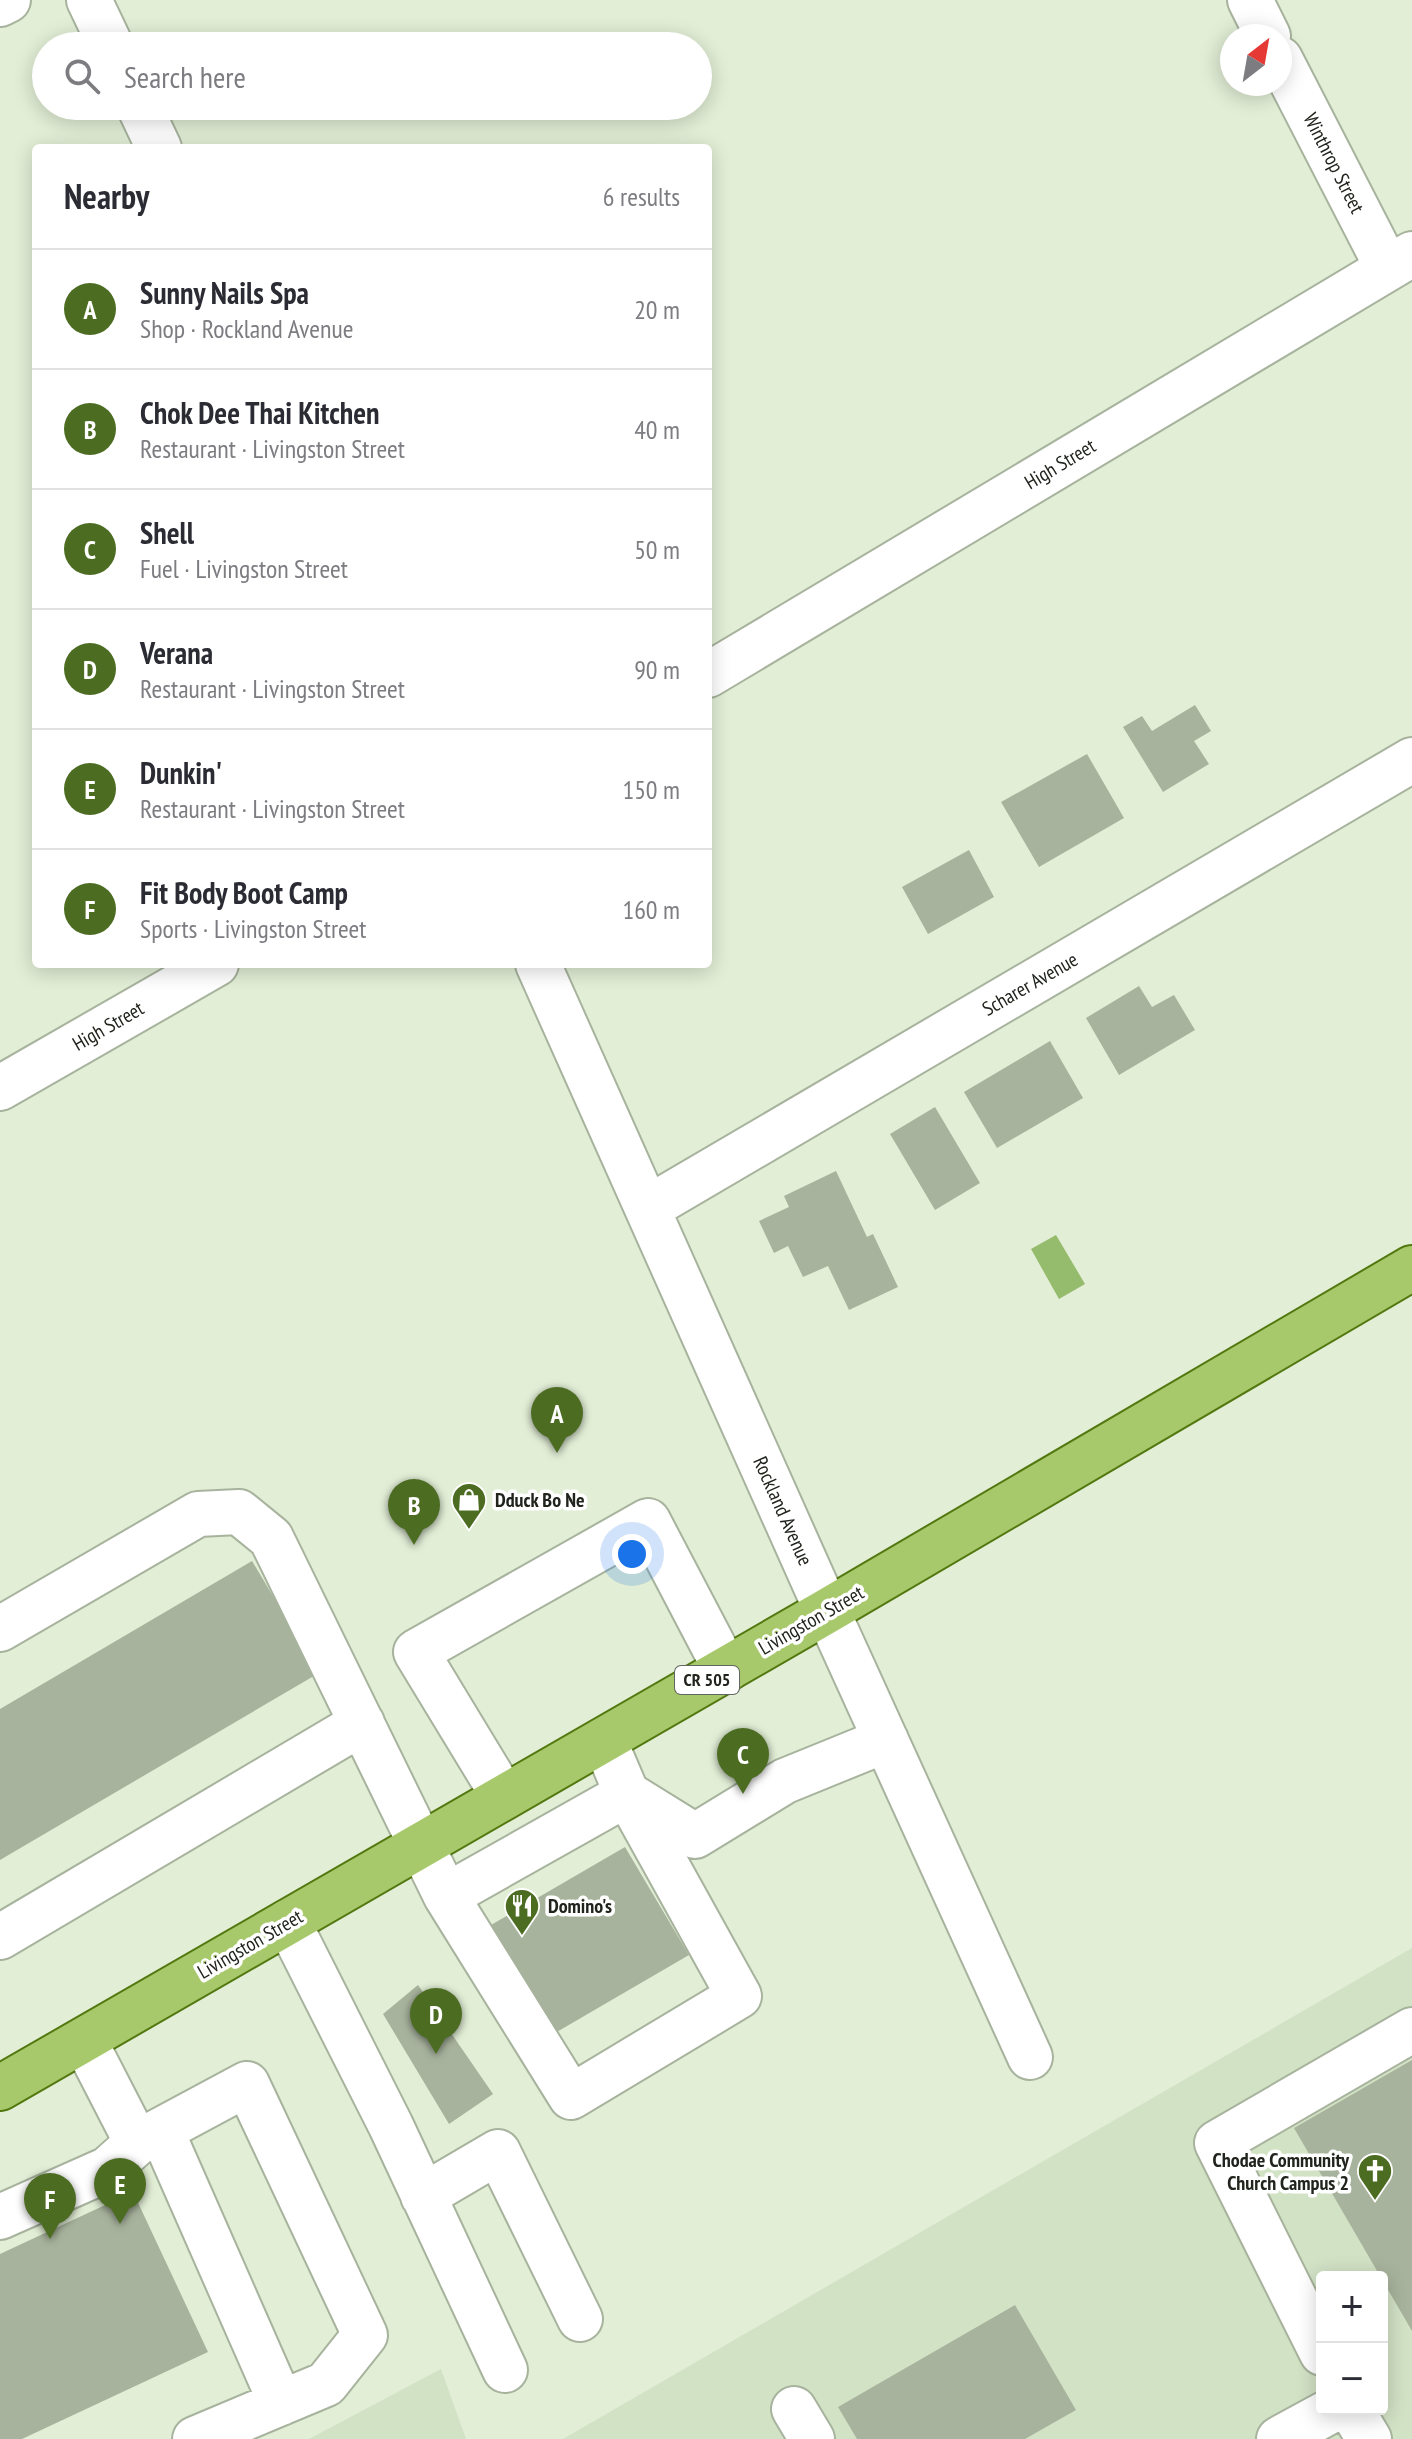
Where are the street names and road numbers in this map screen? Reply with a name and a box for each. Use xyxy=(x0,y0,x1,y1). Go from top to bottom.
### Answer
street label: Winthrop Street xyxy=(1298,108,1371,218)
street label: High Street xyxy=(1020,432,1101,495)
street label: Scharer Avenue xyxy=(978,946,1082,1022)
street label: High Street xyxy=(68,995,149,1057)
street label: Rockland Avenue xyxy=(747,1452,819,1570)
street label: Livingston Street xyxy=(754,1579,869,1661)
road number: CR 505 xyxy=(675,1666,739,1694)
street label: Livingston Street xyxy=(193,1903,308,1985)

